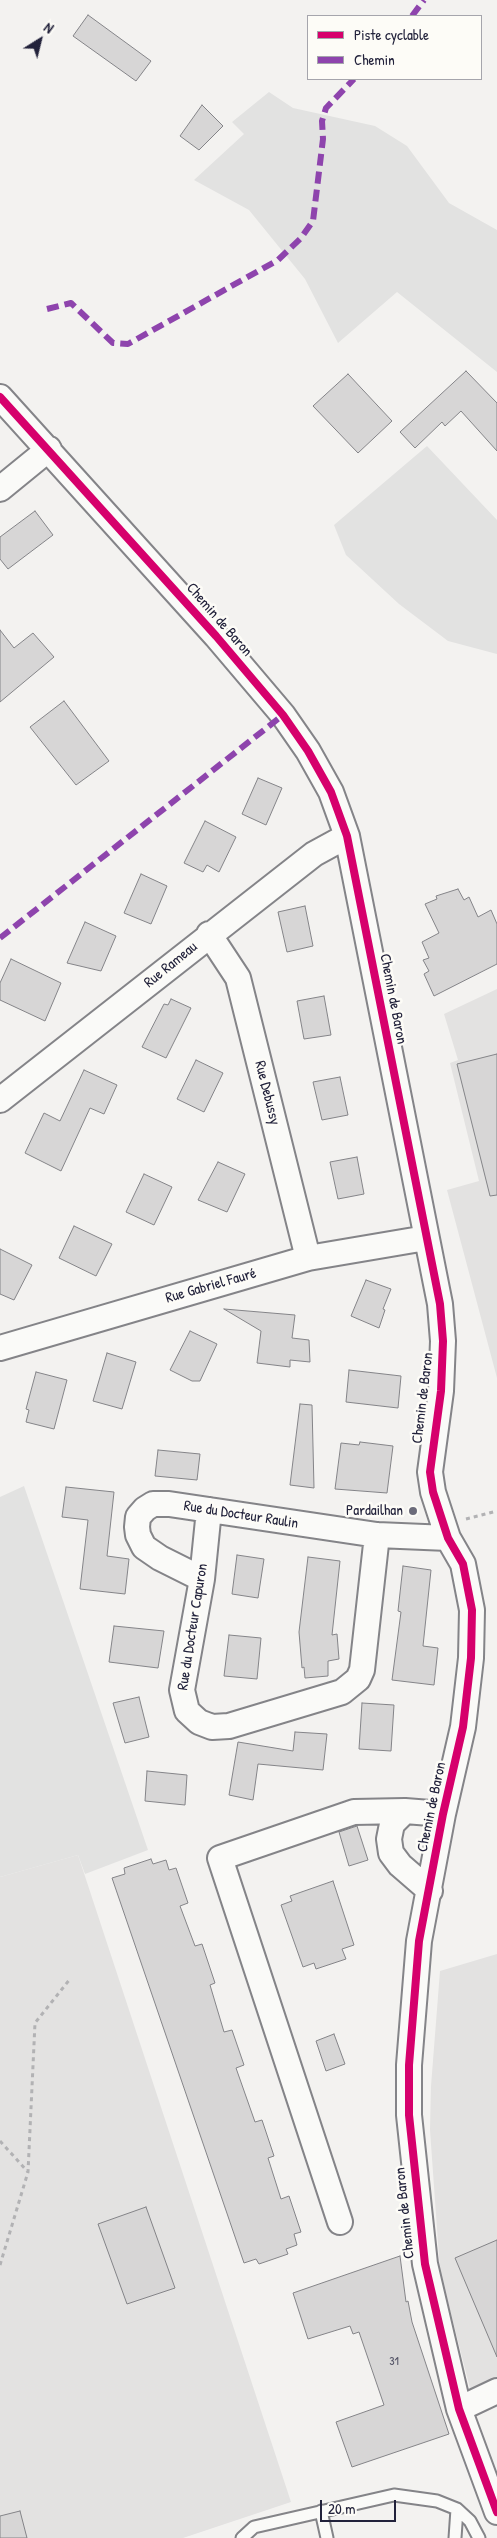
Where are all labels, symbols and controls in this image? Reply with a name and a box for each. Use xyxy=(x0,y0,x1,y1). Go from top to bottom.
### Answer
north arrow xyxy=(15,15,65,65)
legend xyxy=(307,15,482,80)
text: N xyxy=(41,18,58,37)
text: Piste cyclable xyxy=(354,24,429,45)
text: Chemin xyxy=(354,49,395,70)
street label: Chemin de Baron xyxy=(182,580,256,660)
street label: Rue Rameau xyxy=(141,938,201,992)
street label: Chemin de Baron xyxy=(375,952,411,1046)
street label: Rue Debussy xyxy=(250,1059,284,1127)
street label: Rue Gabriel Fauré xyxy=(164,1264,258,1308)
street label: Chemin de Baron xyxy=(408,1351,438,1445)
street label: Rue du Docteur Raulin xyxy=(182,1497,300,1533)
place label: Pardailhan xyxy=(346,1502,403,1520)
marker: Pardailhan xyxy=(407,1505,419,1517)
street label: Rue du Docteur Capuron xyxy=(174,1562,212,1692)
street label: Chemin de Baron xyxy=(414,1760,450,1854)
street label: Chemin de Baron xyxy=(391,2166,419,2260)
house number: 31 xyxy=(389,2355,399,2369)
scale bar xyxy=(322,2490,398,2522)
text: 20 m xyxy=(328,2498,355,2519)

